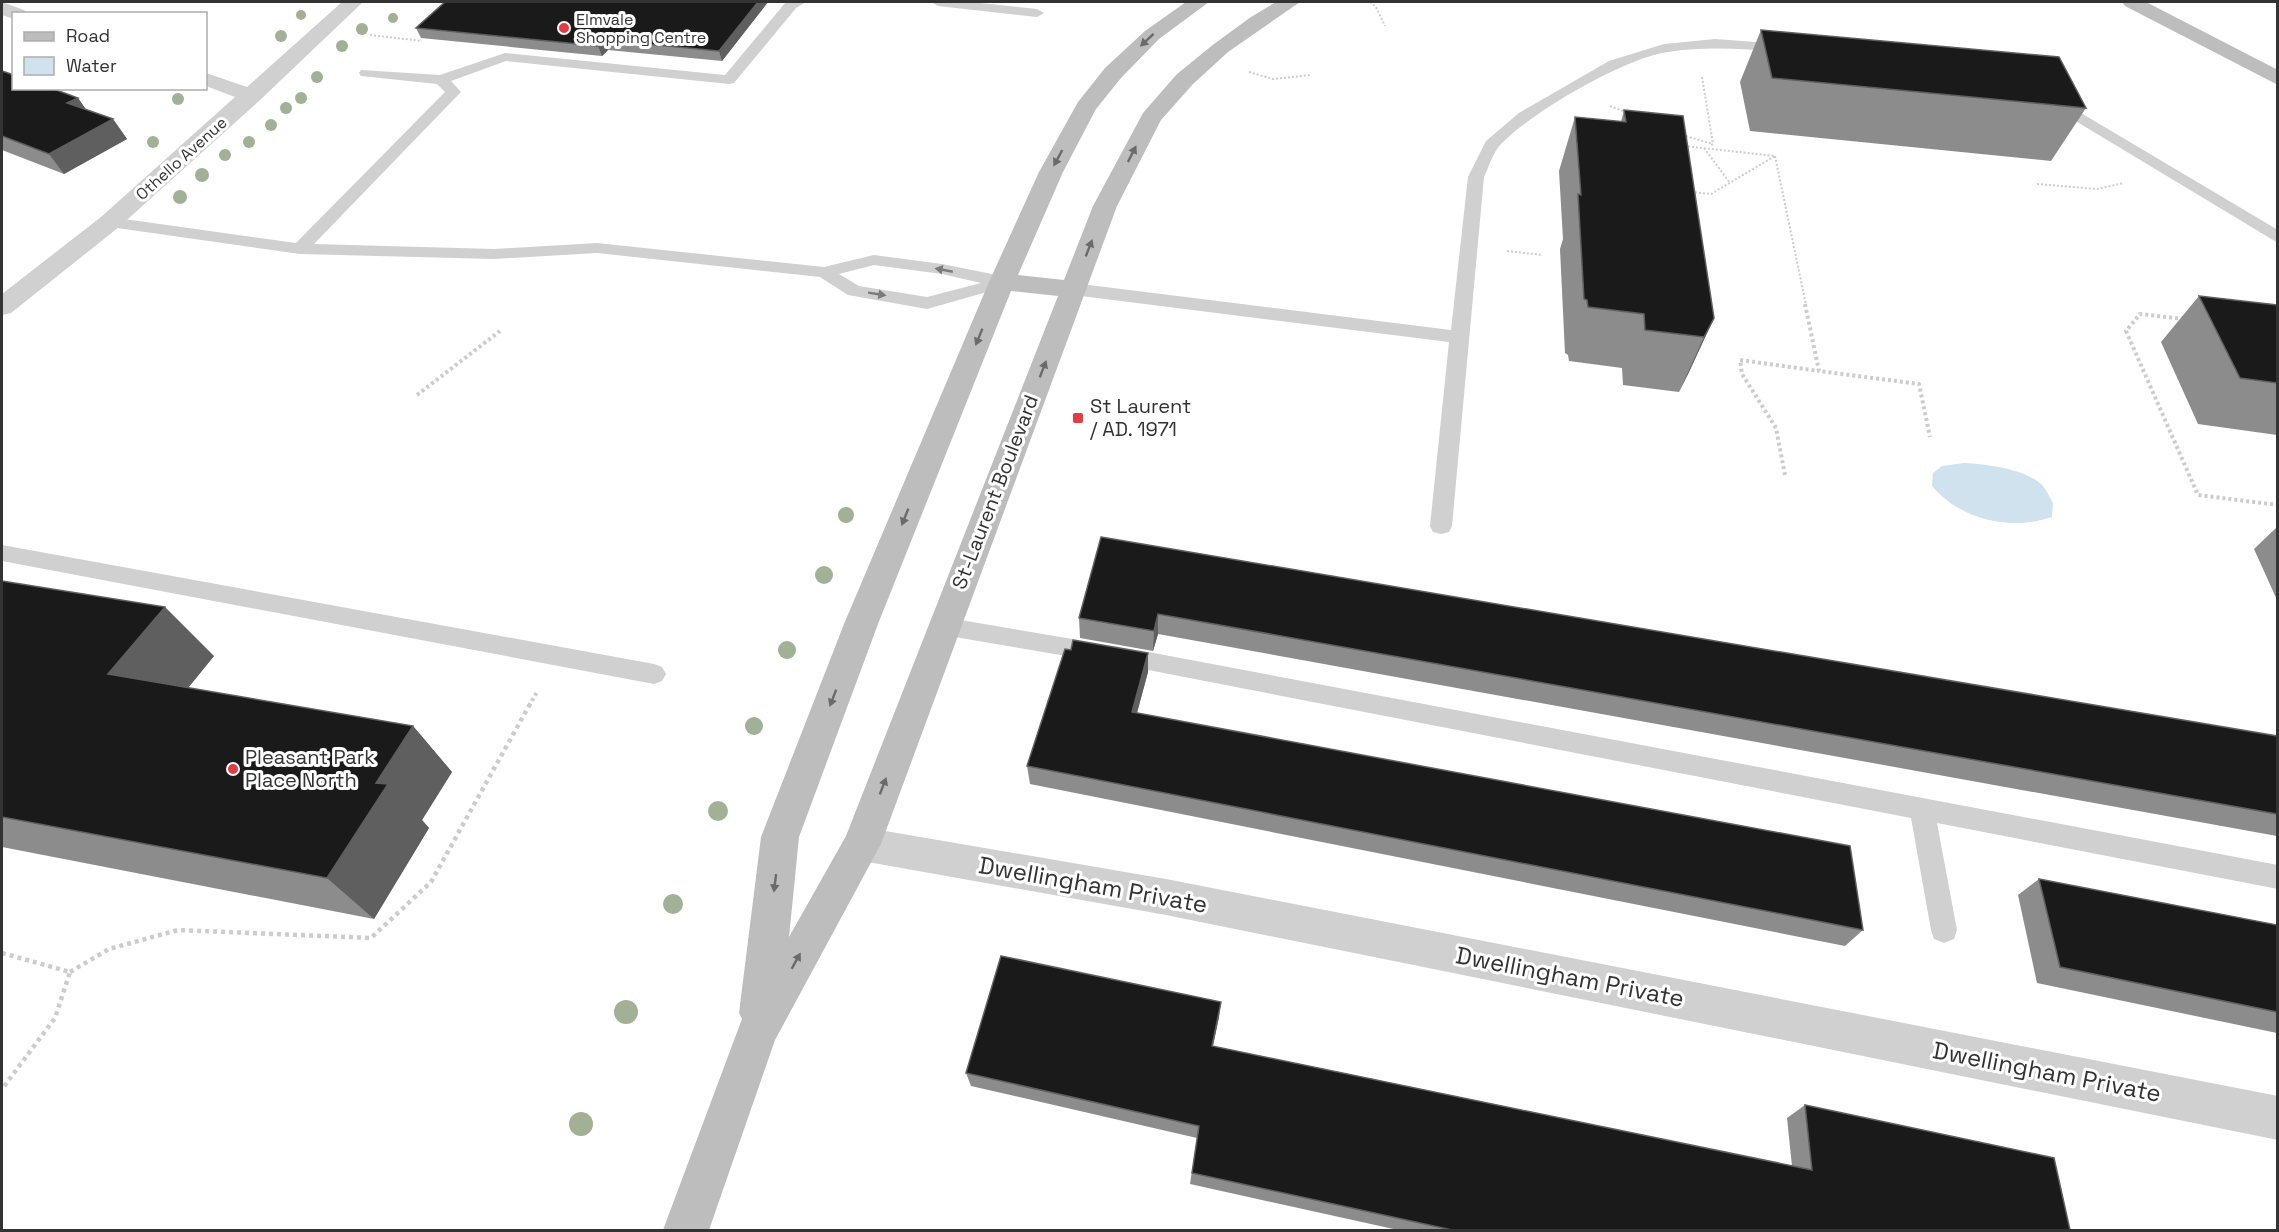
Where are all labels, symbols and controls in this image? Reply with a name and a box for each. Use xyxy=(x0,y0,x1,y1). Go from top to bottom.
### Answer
place label: Elmvale Shopping Centre xyxy=(576,9,706,48)
legend xyxy=(12,12,207,90)
marker: Elmvale Shopping Centre xyxy=(557,21,571,35)
text: Road xyxy=(66,24,110,47)
one-way arrow xyxy=(1140,33,1154,47)
text: Water xyxy=(66,54,117,77)
street label: Othello Avenue xyxy=(131,112,231,205)
one-way arrow xyxy=(1127,145,1137,162)
one-way arrow xyxy=(1053,150,1063,167)
one-way arrow xyxy=(1084,238,1094,256)
one-way arrow xyxy=(935,265,954,274)
one-way arrow xyxy=(867,290,886,299)
one-way arrow xyxy=(974,328,984,346)
one-way arrow xyxy=(1038,360,1048,378)
street label: St-Laurent Boulevard xyxy=(946,391,1044,593)
place label: St Laurent / AD. 1971 xyxy=(1090,393,1191,442)
marker: St Laurent / AD. 1971 xyxy=(1071,411,1085,425)
one-way arrow xyxy=(900,508,909,526)
one-way arrow xyxy=(828,689,837,707)
place label: Pleasant Park Place North xyxy=(245,744,375,793)
marker: Pleasant Park Place North xyxy=(226,762,240,776)
one-way arrow xyxy=(879,777,889,795)
street label: Dwellingham Private xyxy=(976,849,1210,920)
one-way arrow xyxy=(770,874,780,893)
street label: Dwellingham Private xyxy=(1453,939,1687,1014)
one-way arrow xyxy=(791,952,801,969)
street label: Dwellingham Private xyxy=(1930,1034,2164,1109)

